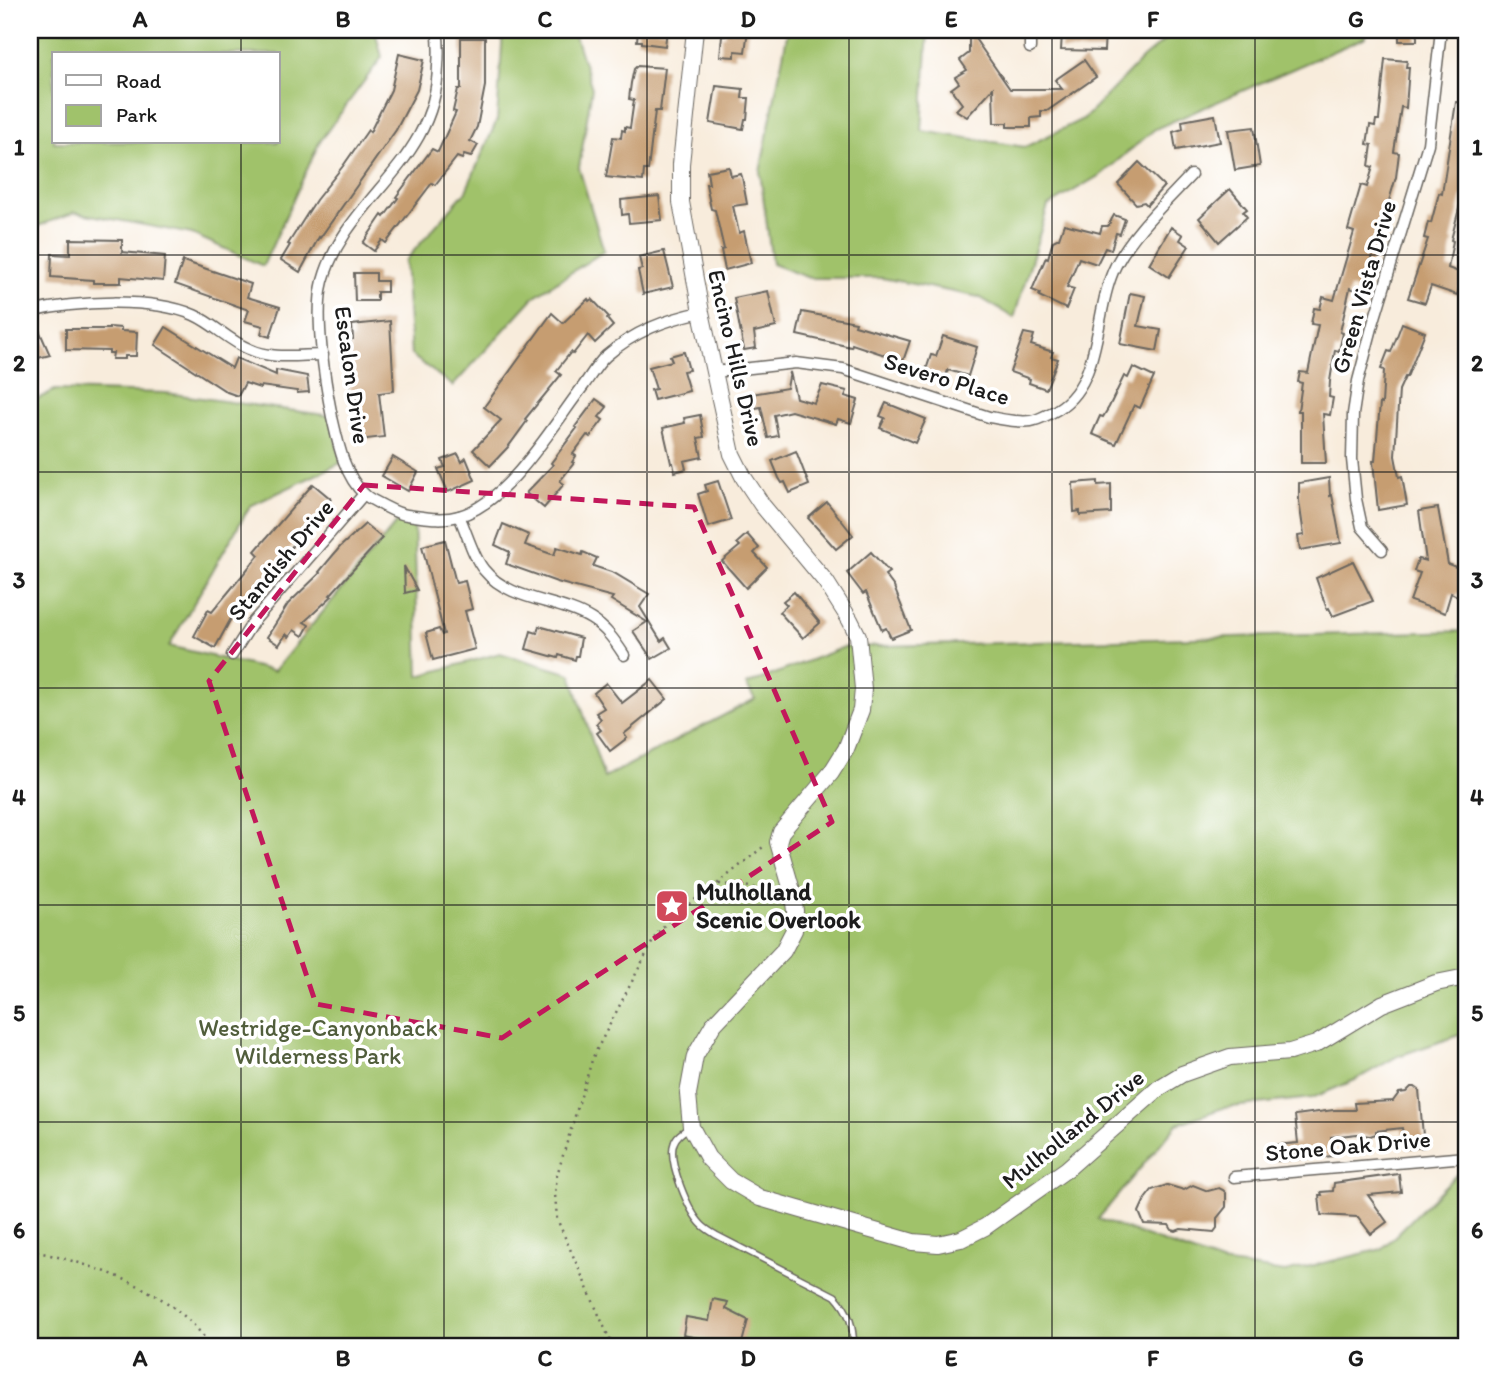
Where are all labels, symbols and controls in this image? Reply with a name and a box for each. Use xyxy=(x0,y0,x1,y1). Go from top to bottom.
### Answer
text: A xyxy=(132,5,148,33)
text: B xyxy=(336,5,351,33)
text: C xyxy=(538,5,553,33)
text: D xyxy=(740,5,756,33)
text: E xyxy=(945,5,958,33)
text: F xyxy=(1147,5,1160,33)
text: G xyxy=(1348,5,1364,33)
legend xyxy=(52,52,280,144)
text: Road xyxy=(116,68,162,93)
text: Park xyxy=(116,102,158,127)
text: 1 xyxy=(14,133,25,161)
text: 1 xyxy=(1472,133,1483,161)
street label: Green Vista Drive xyxy=(1325,197,1402,377)
street label: Encino Hills Drive xyxy=(702,267,771,449)
street label: Escalon Drive xyxy=(328,304,377,446)
street label: Severo Place xyxy=(881,346,1013,411)
text: 2 xyxy=(13,349,26,377)
text: 2 xyxy=(1471,349,1484,377)
street label: Standish Drive xyxy=(221,493,340,626)
text: 3 xyxy=(13,566,26,594)
text: 3 xyxy=(1471,566,1484,594)
text: 4 xyxy=(12,783,26,811)
text: 4 xyxy=(1470,783,1484,811)
place label: Mulholland Scenic Overlook xyxy=(696,877,861,934)
place icon: Mulholland Scenic Overlook xyxy=(653,887,691,925)
text: 5 xyxy=(13,999,25,1027)
text: 5 xyxy=(1471,999,1483,1027)
park label: Westridge-Canyonback Wilderness Park xyxy=(198,1013,438,1070)
street label: Mulholland Drive xyxy=(996,1062,1150,1195)
street label: Stone Oak Drive xyxy=(1264,1124,1432,1167)
text: 6 xyxy=(13,1216,25,1244)
text: 6 xyxy=(1471,1216,1483,1244)
text: A xyxy=(132,1344,148,1372)
text: B xyxy=(336,1344,351,1372)
text: C xyxy=(538,1344,553,1372)
text: D xyxy=(740,1344,756,1372)
text: E xyxy=(945,1344,958,1372)
text: F xyxy=(1147,1344,1160,1372)
text: G xyxy=(1348,1344,1364,1372)

